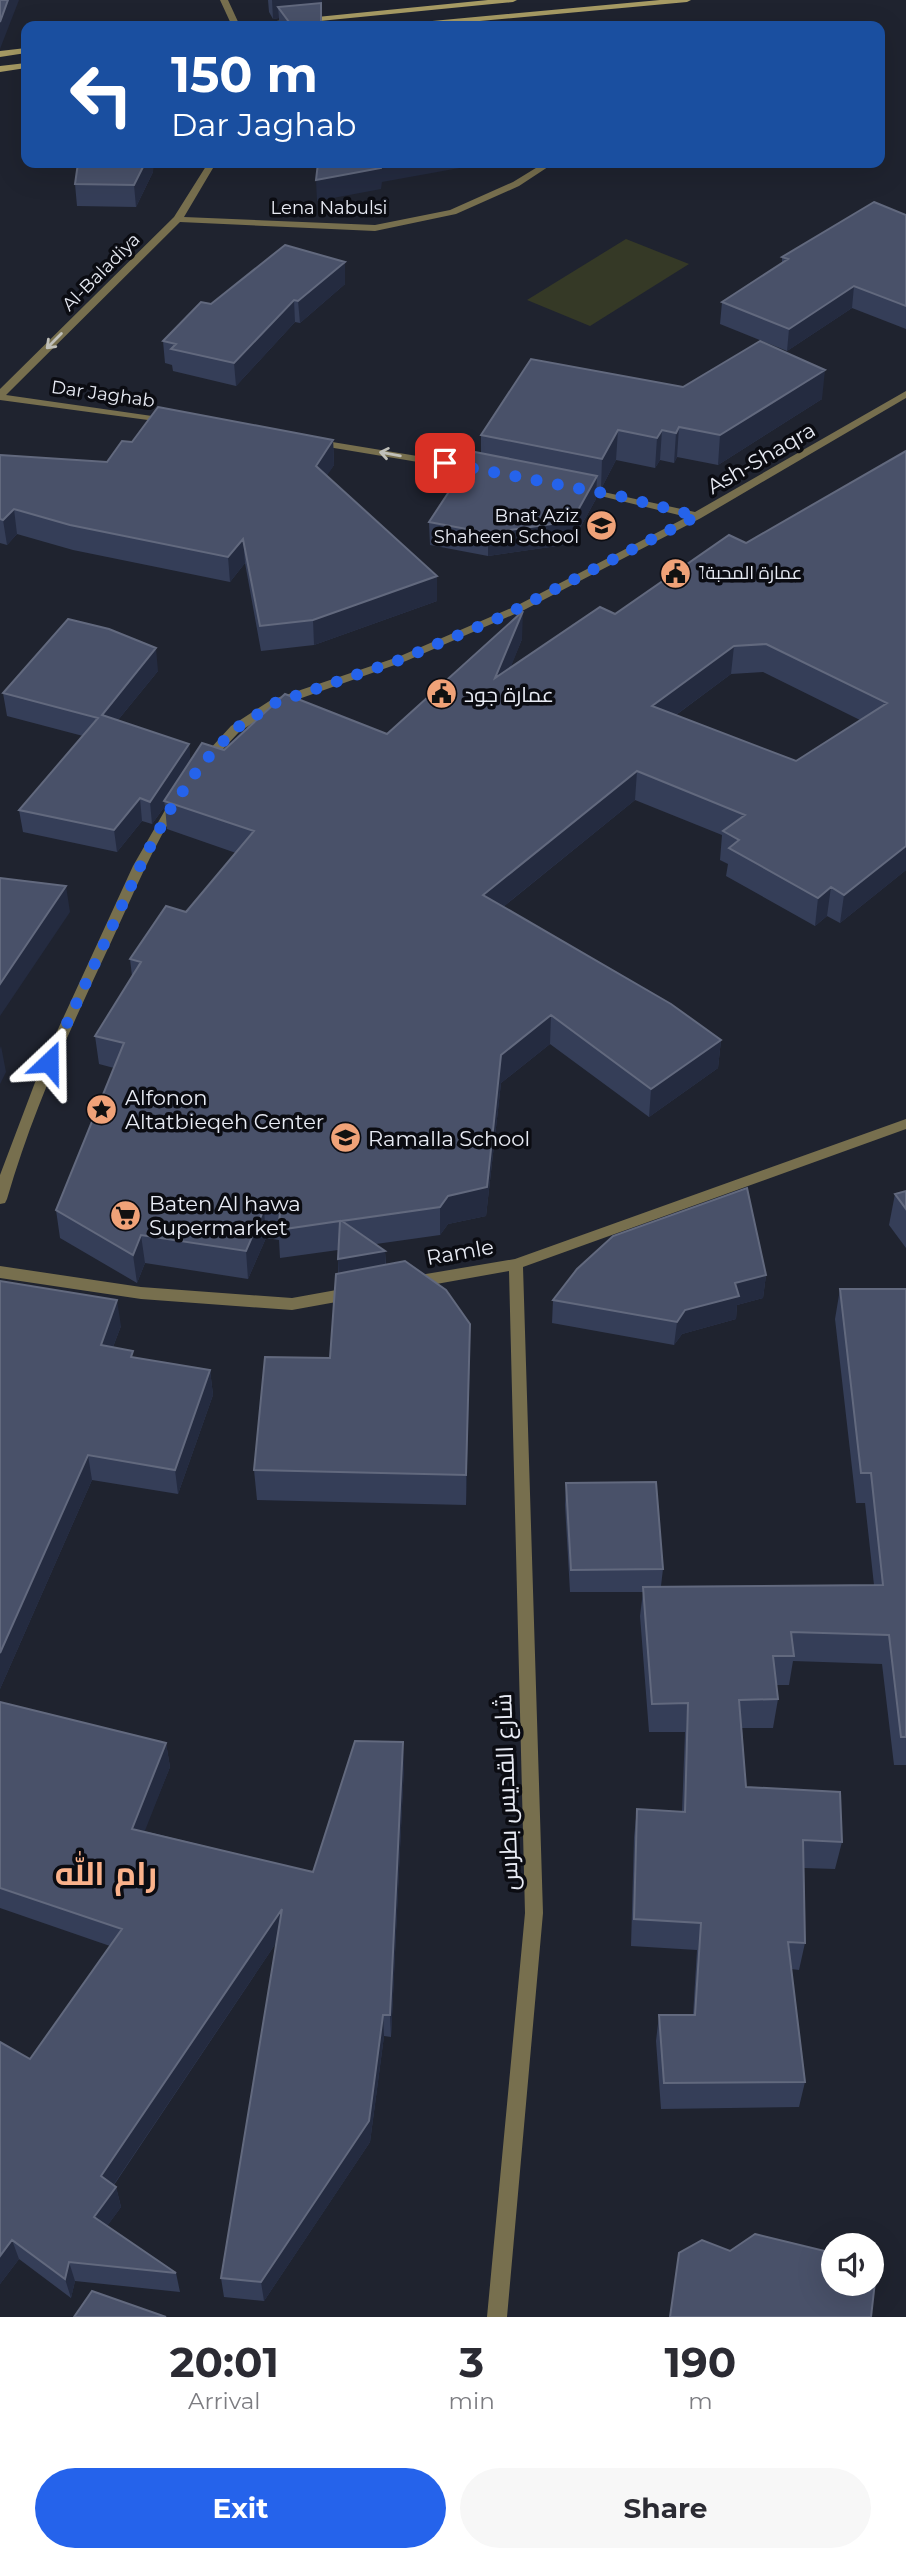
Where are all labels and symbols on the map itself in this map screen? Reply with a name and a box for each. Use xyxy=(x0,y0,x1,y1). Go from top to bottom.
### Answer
street label: Lena Nabulsi xyxy=(271,197,387,219)
street label: Al-Baladiya xyxy=(57,228,145,316)
one-way arrow xyxy=(46,333,63,350)
street label: Dar Jaghab xyxy=(50,376,156,412)
street label: Ash-Shaqra xyxy=(702,417,820,499)
pin xyxy=(415,433,475,493)
one-way arrow xyxy=(380,447,402,460)
place label: Bnat Aziz Shaheen School xyxy=(434,505,579,548)
school or university icon: Bnat Aziz Shaheen School xyxy=(585,509,619,543)
public building icon: عمارة المحبة1 xyxy=(659,556,693,590)
place label: عمارة المحبة1 xyxy=(699,562,802,584)
public building icon: عمارة جود xyxy=(424,677,458,711)
place label: عمارة جود xyxy=(464,682,554,707)
position arrow xyxy=(12,1025,86,1099)
place label: Alfonon Altatbieqeh Center xyxy=(125,1085,324,1134)
place icon: Alfonon Altatbieqeh Center xyxy=(85,1092,119,1126)
school or university icon: Ramalla School xyxy=(328,1121,362,1155)
place label: Ramalla School xyxy=(368,1126,530,1151)
place label: Baten Al hawa Supermarket xyxy=(149,1191,301,1240)
supermarket icon: Baten Al hawa Supermarket xyxy=(109,1198,143,1232)
street label: Ramle xyxy=(424,1234,496,1270)
street label: شارع القديس بطرس xyxy=(488,1693,526,1891)
district label: رام الله xyxy=(55,1851,157,1896)

